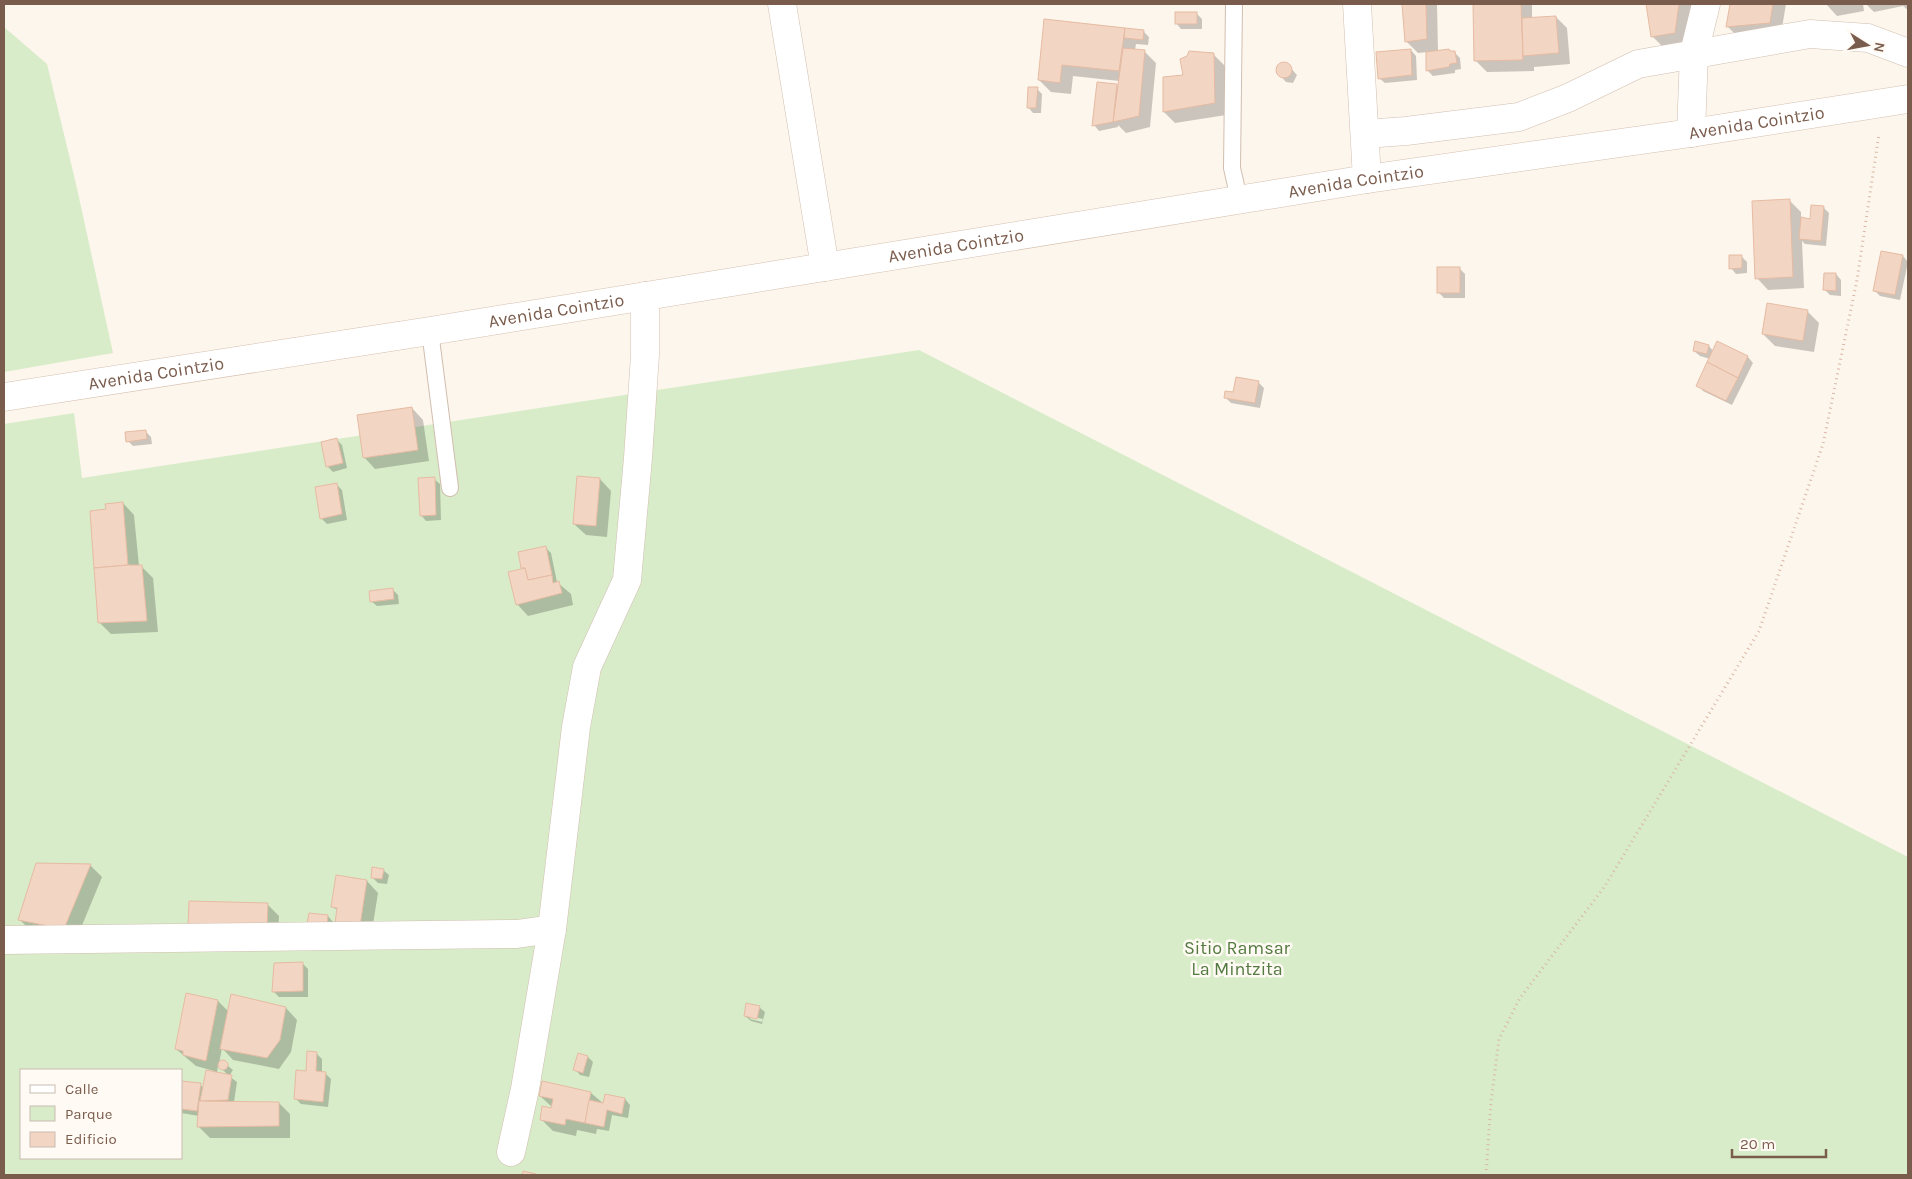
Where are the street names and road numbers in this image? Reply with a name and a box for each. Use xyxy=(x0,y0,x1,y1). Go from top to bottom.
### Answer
street label: Avenida Cointzio xyxy=(1687,101,1826,144)
street label: Avenida Cointzio xyxy=(1286,160,1425,203)
street label: Avenida Cointzio xyxy=(887,224,1025,267)
street label: Avenida Cointzio xyxy=(487,289,626,332)
street label: Avenida Cointzio xyxy=(87,352,226,395)

